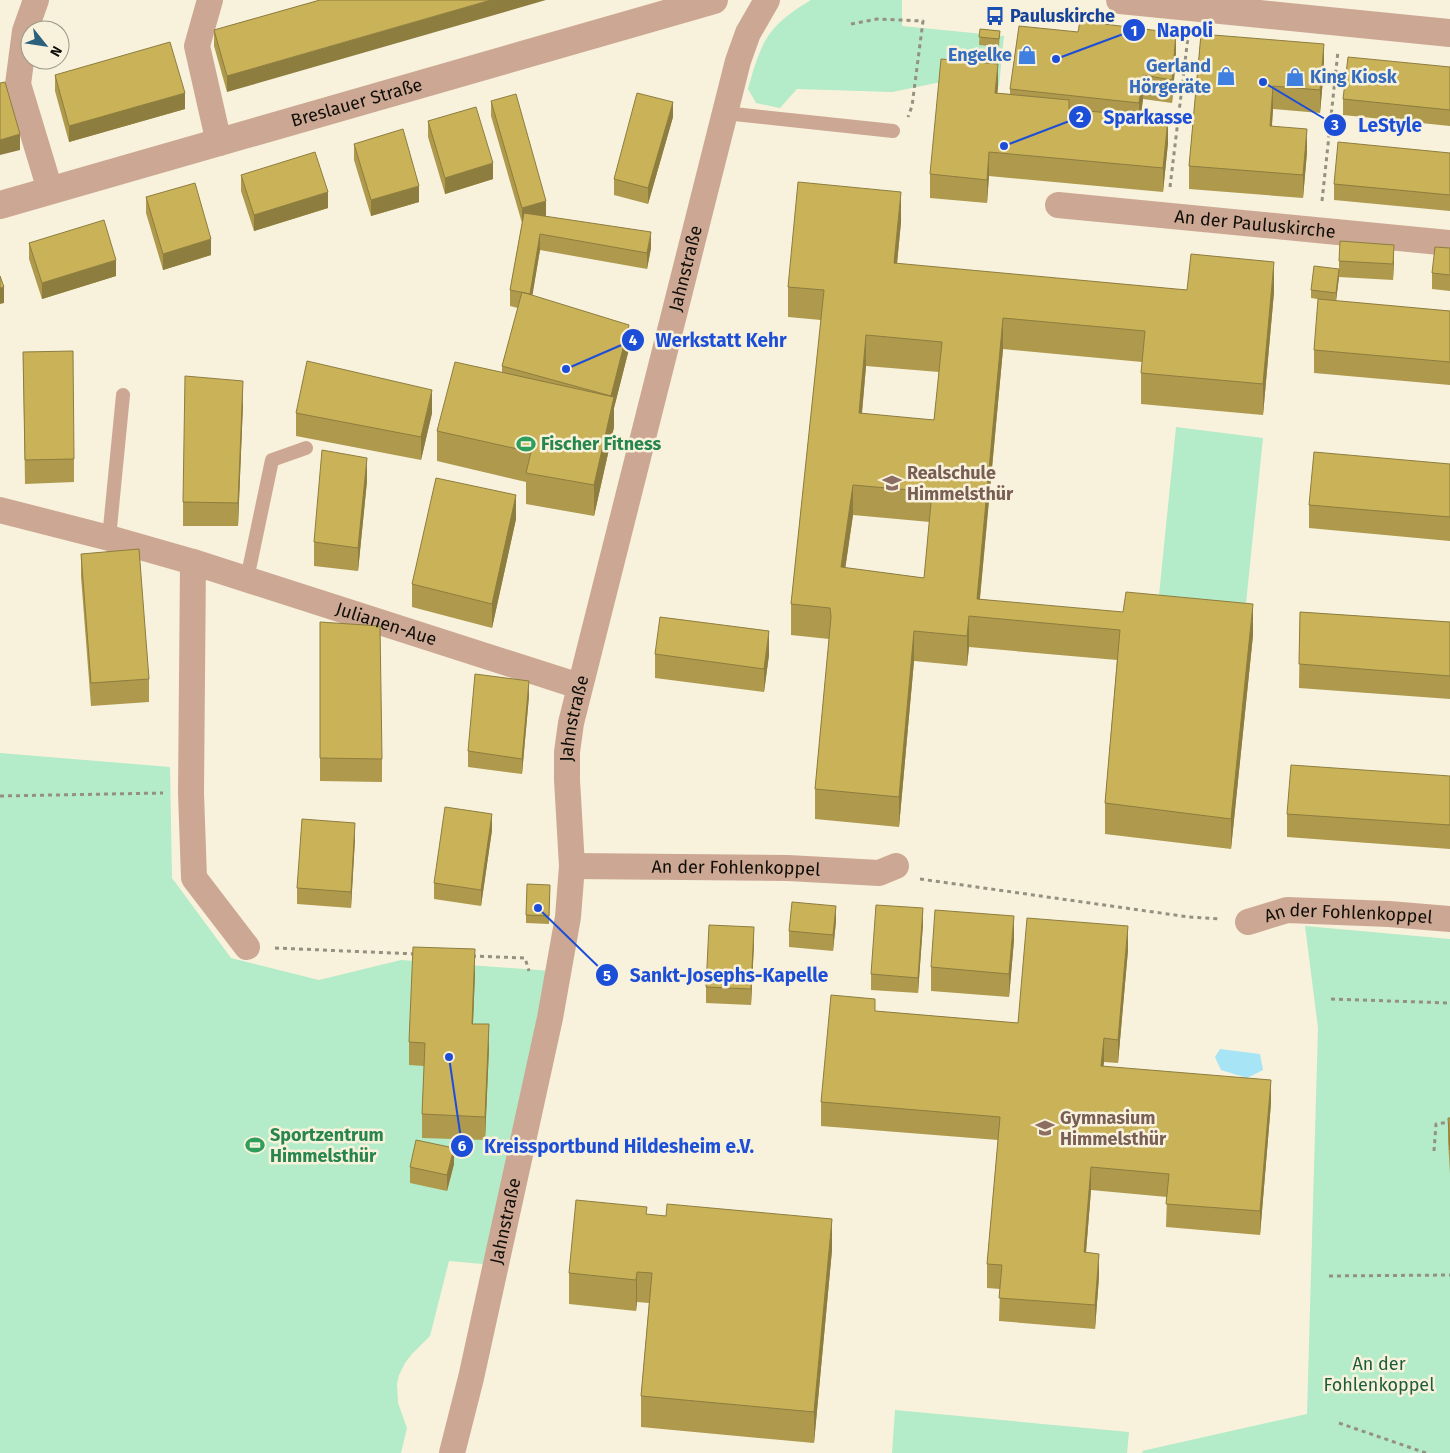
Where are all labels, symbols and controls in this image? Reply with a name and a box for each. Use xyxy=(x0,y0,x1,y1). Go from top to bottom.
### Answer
bus stop icon: Pauluskirche xyxy=(984,5,1006,27)
place label: Pauluskirche xyxy=(1010,5,1115,27)
callout: Napoli xyxy=(1122,13,1223,47)
text: Napoli xyxy=(1157,19,1213,42)
north arrow xyxy=(20,20,70,70)
text: 1 xyxy=(1131,22,1137,40)
text: N xyxy=(46,43,66,60)
place label: Engelke xyxy=(948,44,1012,66)
shop icon: Engelke xyxy=(1016,44,1038,66)
place label: Gerland Hörgeräte xyxy=(1129,55,1211,98)
shop icon: Gerland Hörgeräte xyxy=(1215,65,1237,87)
shop icon: King Kiosk xyxy=(1284,66,1306,88)
place label: King Kiosk xyxy=(1310,66,1398,88)
street label: Breslauer Straße xyxy=(288,73,425,132)
callout: Sparkasse xyxy=(1068,100,1202,134)
text: Sparkasse xyxy=(1103,106,1193,129)
text: 2 xyxy=(1076,108,1084,126)
callout: LeStyle xyxy=(1323,108,1432,142)
text: LeStyle xyxy=(1358,114,1422,137)
text: 3 xyxy=(1330,116,1339,134)
street label: An der Pauluskirche xyxy=(1174,205,1337,243)
street label: Jahnstraße xyxy=(664,223,707,314)
callout: Werkstatt Kehr xyxy=(620,323,796,357)
text: Werkstatt Kehr xyxy=(655,329,787,352)
text: 4 xyxy=(629,331,638,349)
sports icon: Fischer Fitness xyxy=(515,433,537,455)
place label: Fischer Fitness xyxy=(541,433,662,455)
place label: Realschule Himmelsthür xyxy=(907,462,1014,505)
school or university icon: Realschule Himmelsthür xyxy=(881,472,903,494)
street label: Julianen-Aue xyxy=(333,598,439,651)
street label: Jahnstraße xyxy=(556,673,594,762)
street label: An der Fohlenkoppel xyxy=(651,856,821,881)
street label: An der Fohlenkoppel xyxy=(1262,899,1433,929)
callout: Sankt-Josephs-Kapelle xyxy=(595,958,838,992)
text: Sankt-Josephs-Kapelle xyxy=(630,964,828,987)
text: 5 xyxy=(603,967,611,985)
place label: Gymnasium Himmelsthür xyxy=(1060,1107,1167,1150)
school or university icon: Gymnasium Himmelsthür xyxy=(1034,1117,1056,1139)
place label: Sportzentrum Himmelsthür xyxy=(270,1124,384,1167)
callout: Kreissportbund Hildesheim e.V. xyxy=(449,1129,764,1163)
sports icon: Sportzentrum Himmelsthür xyxy=(244,1134,266,1156)
text: Kreissportbund Hildesheim e.V. xyxy=(484,1135,754,1158)
text: 6 xyxy=(458,1137,467,1155)
street label: Jahnstraße xyxy=(485,1176,526,1266)
park label: An der Fohlenkoppel xyxy=(1324,1353,1434,1396)

